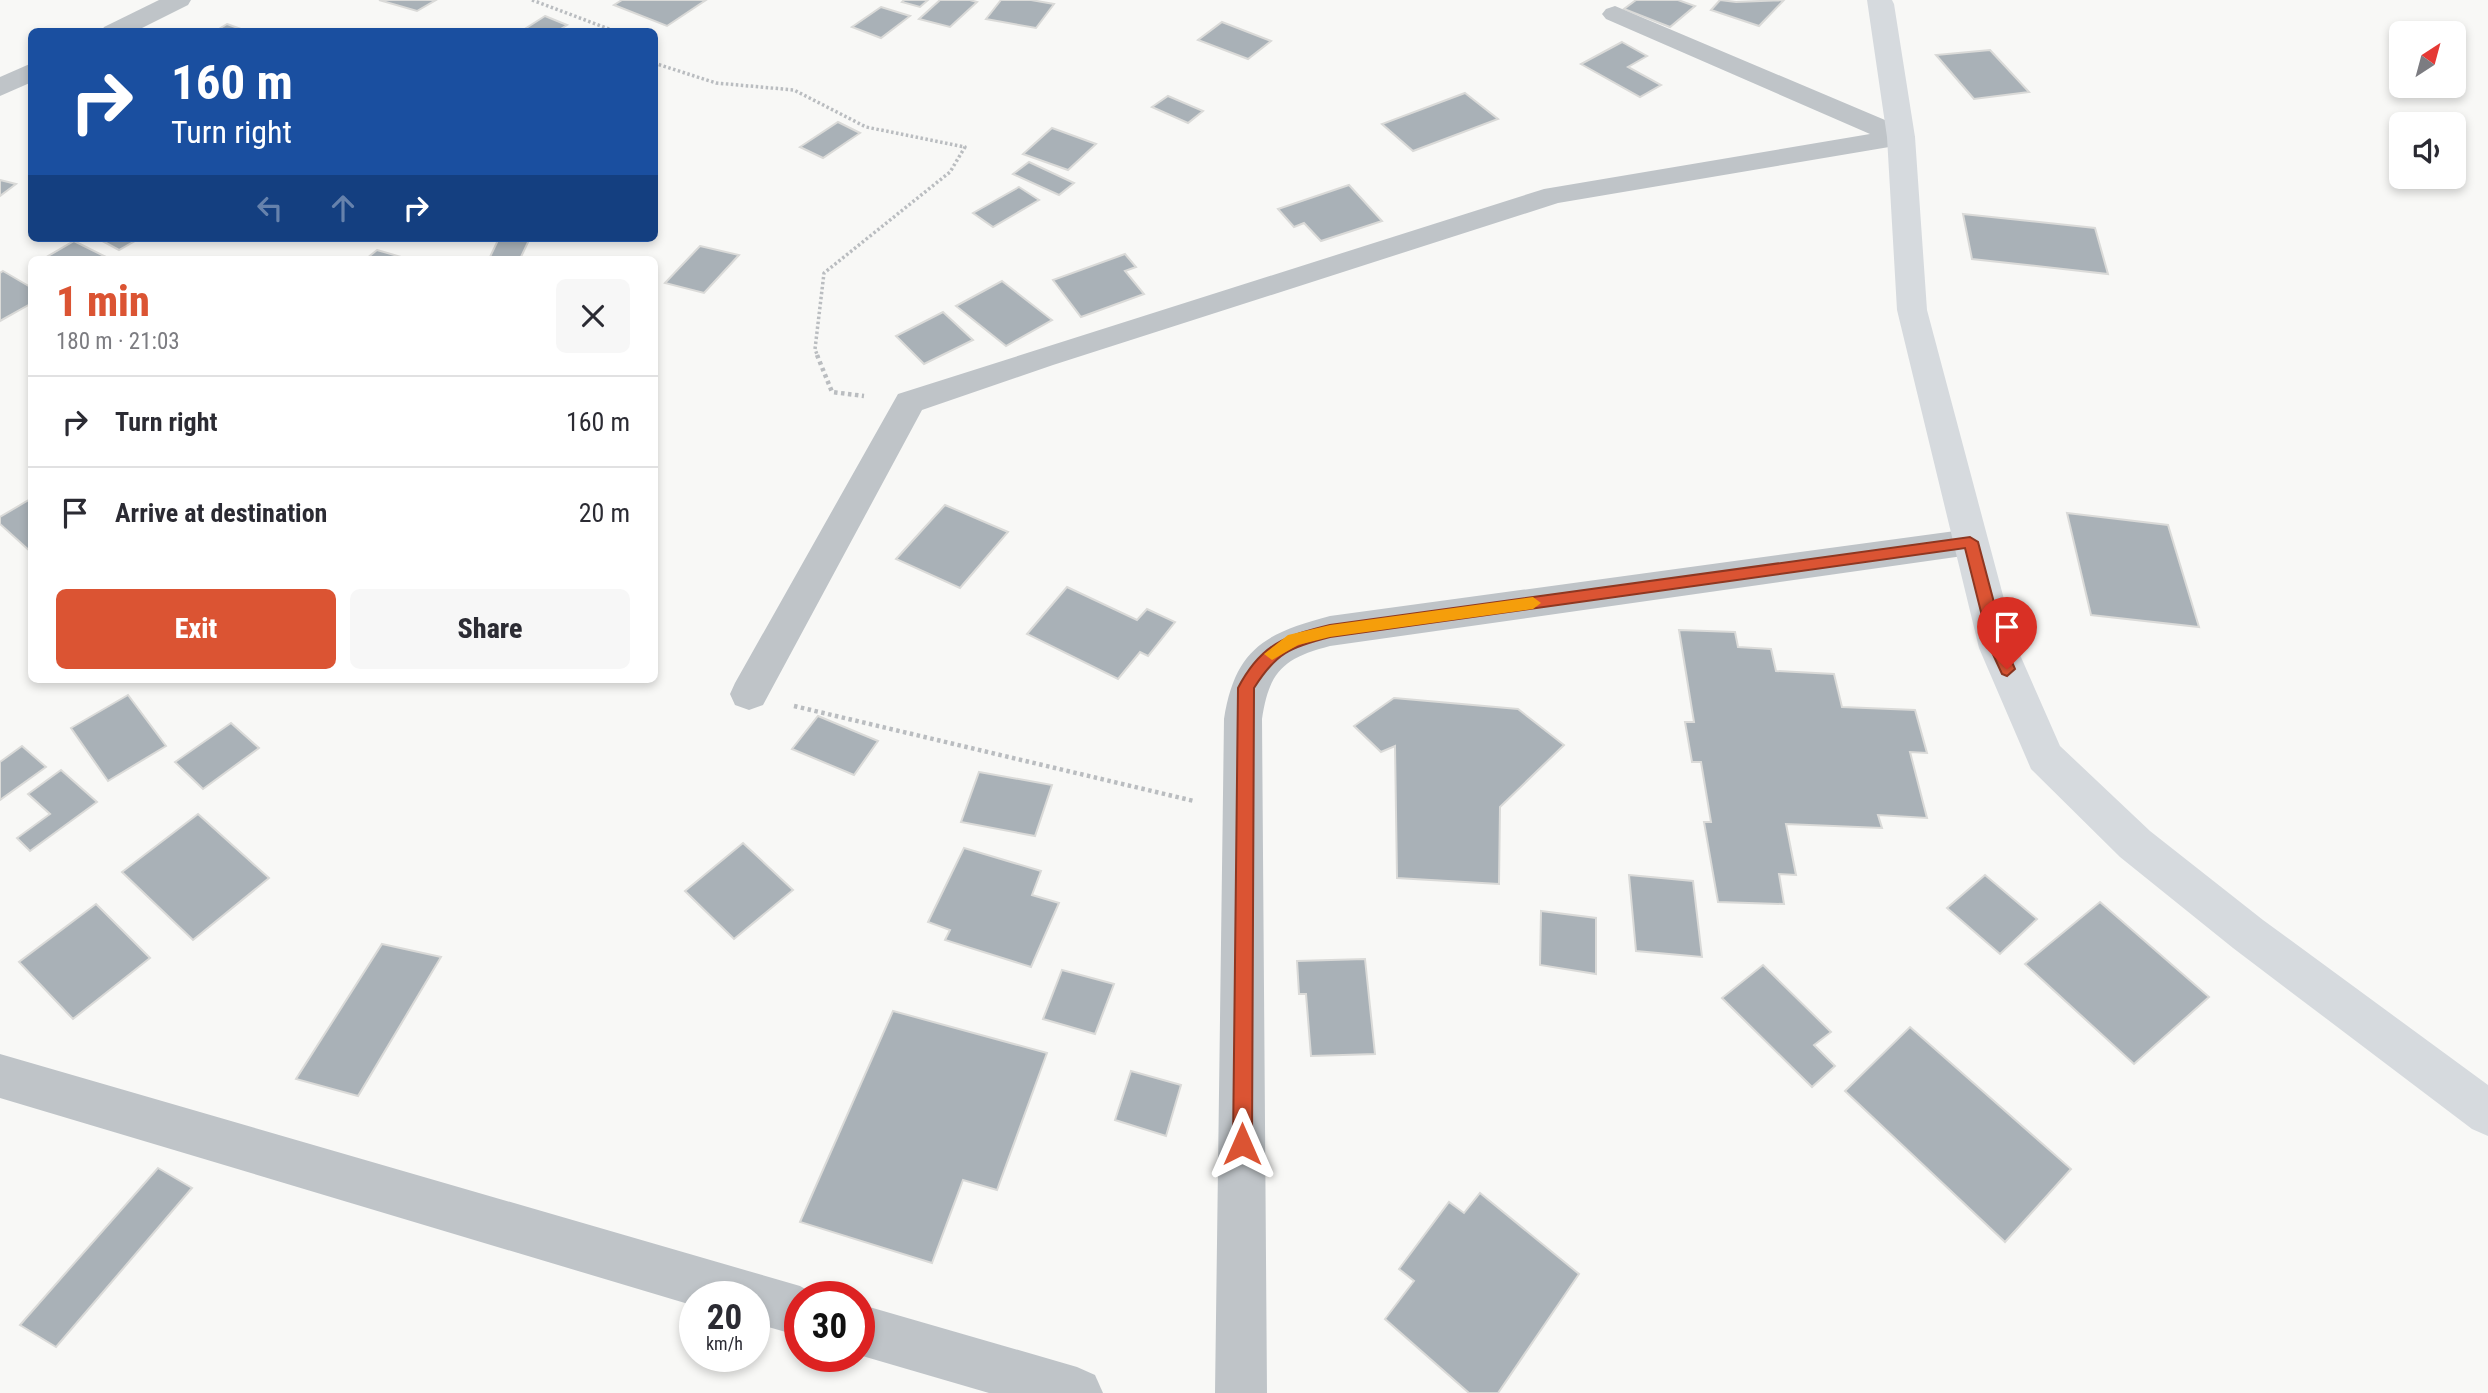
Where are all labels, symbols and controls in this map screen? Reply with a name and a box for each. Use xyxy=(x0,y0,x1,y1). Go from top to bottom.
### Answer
north arrow xyxy=(2389,21,2466,98)
map controls xyxy=(2389,21,2466,189)
text: 160 m xyxy=(171,54,293,111)
icon: right xyxy=(56,56,147,147)
button: sound xyxy=(2389,112,2466,189)
text: Turn right xyxy=(171,113,292,151)
icon: left xyxy=(251,189,289,227)
icon: ahead xyxy=(324,189,362,227)
icon: right xyxy=(397,189,435,227)
text: 1 min xyxy=(56,277,150,326)
button: close xyxy=(556,279,630,353)
text: 180 m · 21:03 xyxy=(56,328,180,355)
icon: right xyxy=(56,403,94,441)
text: Turn right xyxy=(115,407,217,437)
text: 160 m xyxy=(566,407,630,437)
icon: arrive xyxy=(56,494,94,532)
text: Arrive at destination xyxy=(115,498,327,528)
text: 20 m xyxy=(579,498,630,528)
button: Exit xyxy=(56,589,336,669)
button: Share xyxy=(350,589,630,669)
pin xyxy=(1977,597,2037,669)
icon: arrive xyxy=(1988,608,2026,646)
position arrow xyxy=(1205,1107,1279,1181)
speed limit sign: 30 xyxy=(784,1281,875,1372)
text: 20 xyxy=(707,1297,742,1338)
text: km/h xyxy=(706,1333,743,1354)

